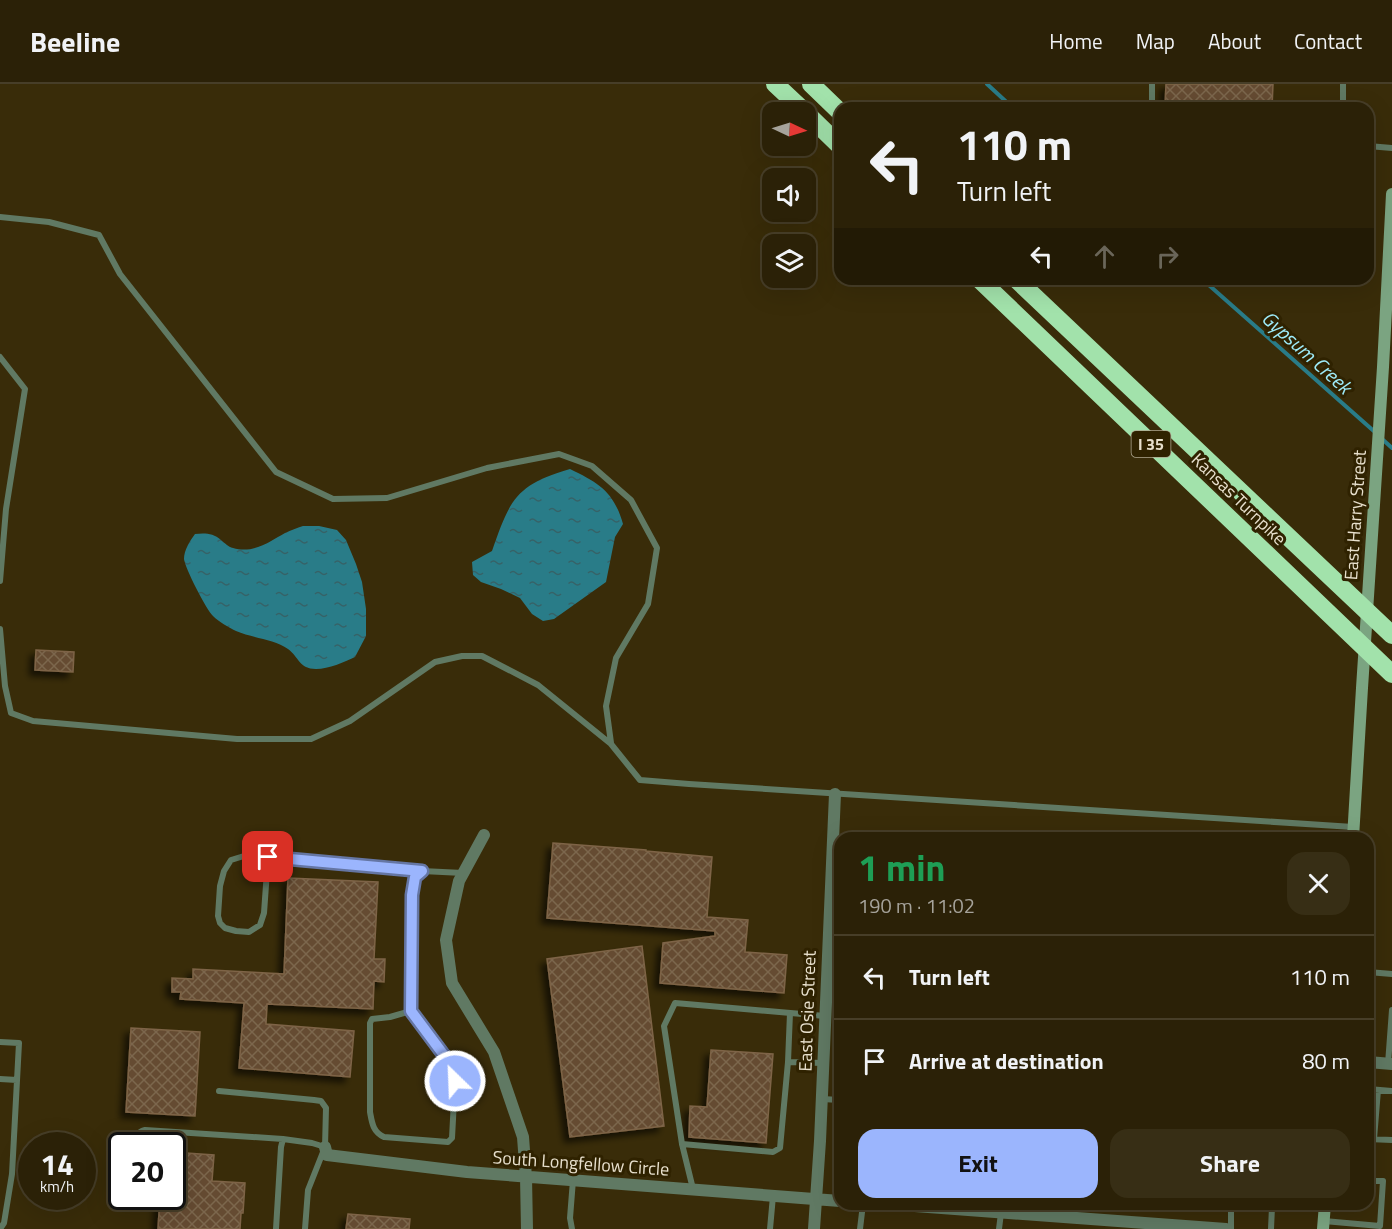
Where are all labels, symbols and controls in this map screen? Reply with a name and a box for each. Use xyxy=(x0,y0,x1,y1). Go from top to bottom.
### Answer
text: Beeline xyxy=(30,20,120,63)
text: Home xyxy=(1049,25,1103,57)
text: Map xyxy=(1136,25,1175,57)
text: About xyxy=(1208,25,1261,57)
text: Contact xyxy=(1294,25,1362,57)
north arrow xyxy=(762,102,816,156)
map controls xyxy=(762,102,816,288)
text: 110 m xyxy=(957,112,1072,176)
icon: left xyxy=(858,126,936,204)
button: sound xyxy=(762,168,816,222)
text: Turn left xyxy=(957,170,1051,211)
button: layers xyxy=(762,234,816,288)
icon: left xyxy=(1025,240,1058,273)
icon: ahead xyxy=(1088,240,1121,273)
icon: right xyxy=(1151,240,1184,273)
water label: Gypsum Creek xyxy=(1255,303,1361,403)
road number: I 35 xyxy=(1132,431,1170,457)
street label: Kansas Turnpike xyxy=(1185,447,1293,551)
street label: East Harry Street xyxy=(1337,448,1373,581)
pin xyxy=(242,831,293,882)
icon: arrive xyxy=(251,840,284,873)
text: 1 min xyxy=(858,840,945,895)
button: close xyxy=(1287,852,1350,915)
text: 190 m · 11:02 xyxy=(858,890,975,921)
street label: East Osie Street xyxy=(791,949,823,1072)
text: Turn left xyxy=(909,960,990,994)
text: 110 m xyxy=(1290,960,1350,994)
icon: left xyxy=(858,961,891,994)
text: Arrive at destination xyxy=(909,1044,1104,1078)
text: 80 m xyxy=(1302,1044,1350,1078)
icon: arrive xyxy=(858,1045,891,1078)
position arrow xyxy=(423,1049,487,1113)
button: Exit xyxy=(858,1129,1098,1198)
button: Share xyxy=(1110,1129,1350,1198)
speed limit sign: 20 xyxy=(108,1132,186,1210)
text: 14 xyxy=(40,1141,74,1187)
street label: South Longfellow Circle xyxy=(492,1143,670,1183)
text: km/h xyxy=(40,1175,74,1198)

